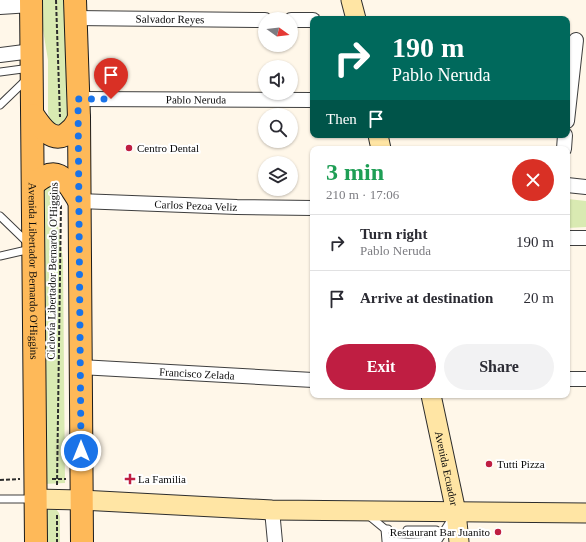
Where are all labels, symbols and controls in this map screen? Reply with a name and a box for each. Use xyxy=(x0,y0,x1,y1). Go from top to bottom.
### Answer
north arrow xyxy=(258,12,298,52)
map controls xyxy=(258,12,298,196)
street label: Salvador Reyes xyxy=(136,13,204,25)
icon: right xyxy=(326,32,378,84)
text: 190 m xyxy=(392,32,464,63)
pin xyxy=(94,58,128,99)
button: sound xyxy=(258,60,298,100)
icon: arrive xyxy=(100,64,122,86)
text: Pablo Neruda xyxy=(392,65,490,85)
street label: Pablo Neruda xyxy=(166,93,226,106)
button: search xyxy=(258,108,298,148)
icon: arrive xyxy=(365,108,387,130)
text: Then xyxy=(326,111,357,127)
place label: Centro Dental xyxy=(137,142,199,154)
marker: Centro Dental xyxy=(124,143,134,153)
button: layers xyxy=(258,156,298,196)
text: 3 min xyxy=(326,159,384,185)
button: close xyxy=(512,159,554,201)
street label: Avenida Libertador Bernardo O'Higgins xyxy=(27,182,40,360)
street label: Ciclovía Libertador Bernardo O'Higgins xyxy=(44,182,60,360)
text: 210 m · 17:06 xyxy=(326,187,399,202)
street label: Carlos Pezoa Veliz xyxy=(154,198,238,213)
text: Turn right xyxy=(360,226,427,242)
icon: right xyxy=(326,232,348,254)
text: 190 m xyxy=(516,234,554,250)
text: Pablo Neruda xyxy=(360,243,431,258)
icon: arrive xyxy=(326,288,348,310)
text: Arrive at destination xyxy=(360,290,493,306)
text: 20 m xyxy=(524,290,554,306)
button: Exit xyxy=(326,344,436,390)
button: Share xyxy=(444,344,554,390)
street label: Francisco Zelada xyxy=(159,365,235,382)
position arrow xyxy=(60,430,102,472)
street label: Avenida Ecuador xyxy=(433,430,461,507)
place label: Tutti Pizza xyxy=(497,458,545,470)
marker: Tutti Pizza xyxy=(484,459,494,469)
place label: La Familia xyxy=(138,473,186,485)
marker: La Familia xyxy=(125,474,135,484)
place label: Restaurant Bar Juanito xyxy=(390,526,490,538)
marker: Restaurant Bar Juanito xyxy=(493,527,503,537)

